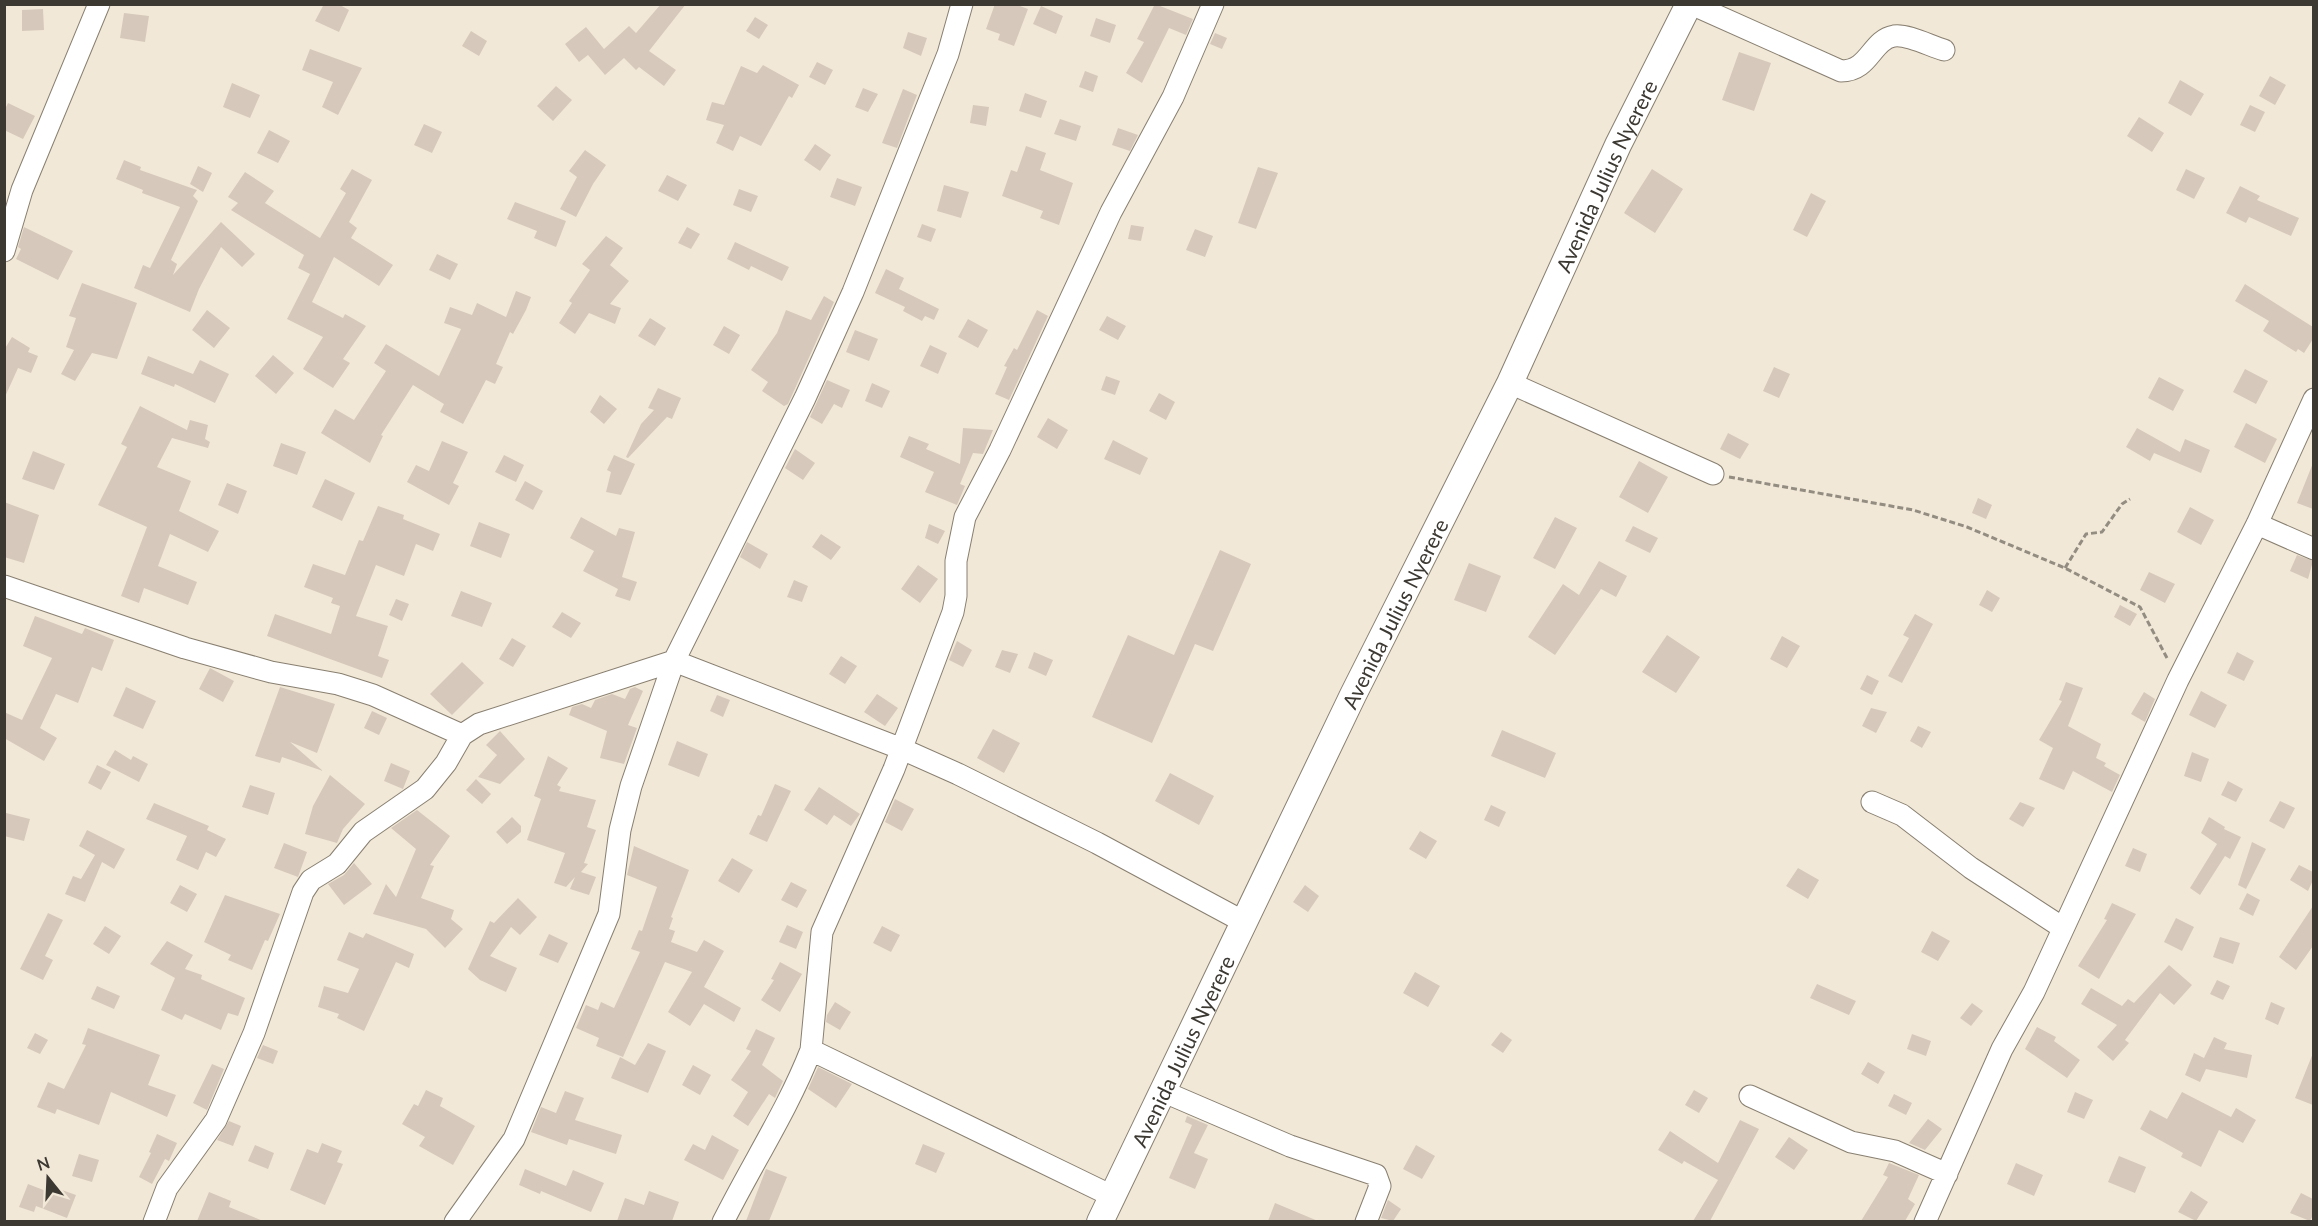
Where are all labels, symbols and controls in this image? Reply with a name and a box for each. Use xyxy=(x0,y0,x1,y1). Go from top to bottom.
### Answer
street label: Avenida Julius Nyerere xyxy=(1550,76,1661,276)
street label: Avenida Julius Nyerere xyxy=(1336,514,1452,712)
street label: Avenida Julius Nyerere xyxy=(1126,951,1239,1151)
north arrow xyxy=(18,1148,78,1208)
text: N xyxy=(34,1152,52,1174)

